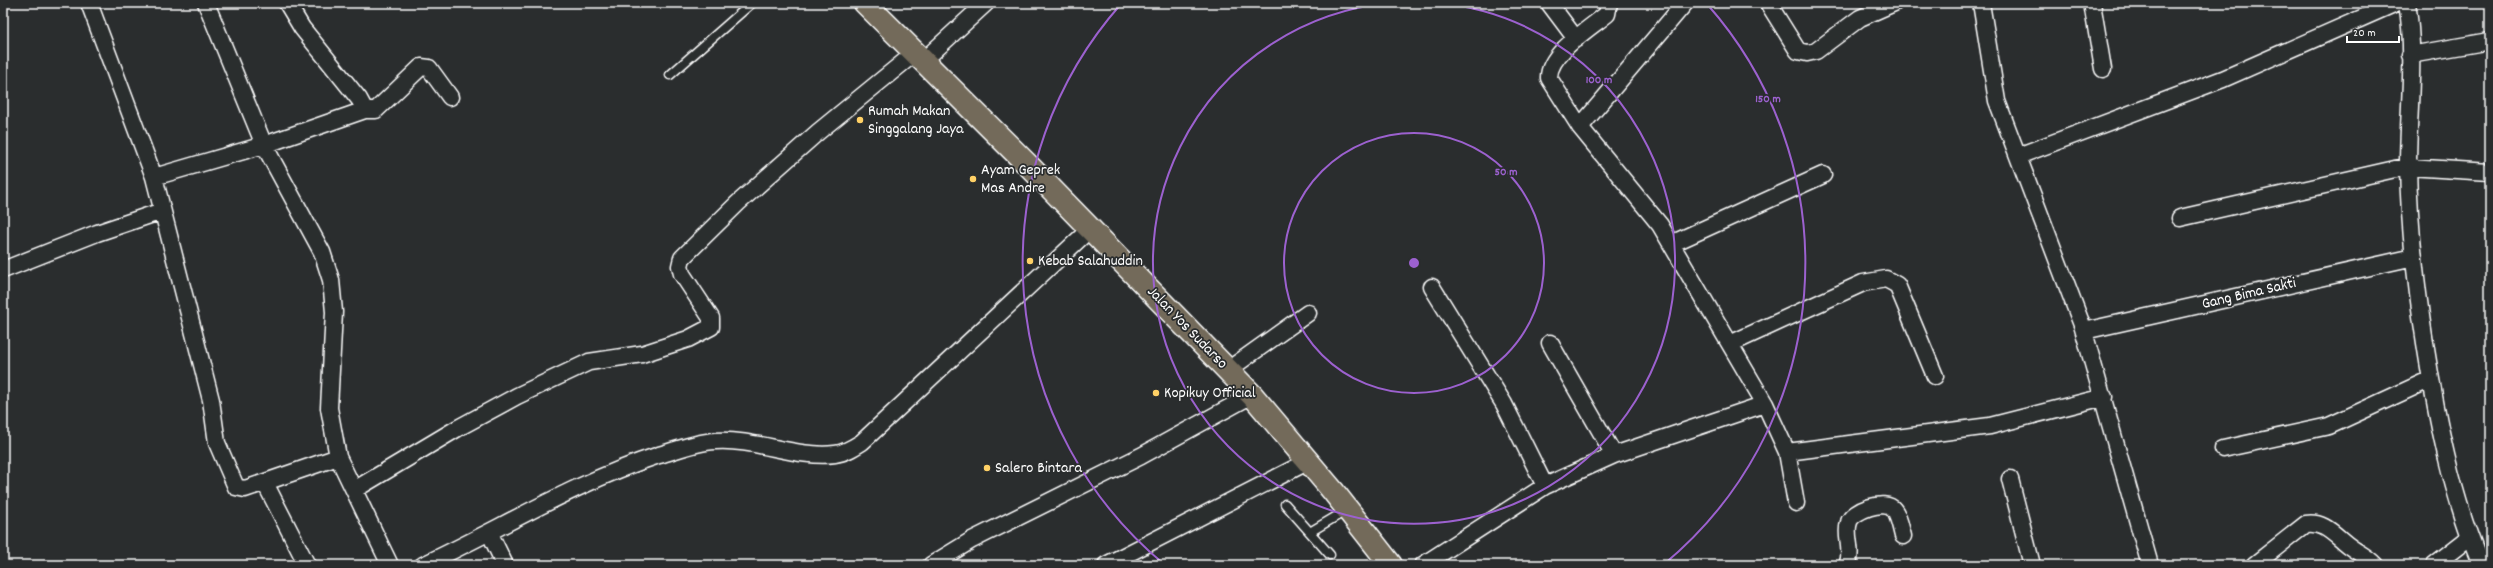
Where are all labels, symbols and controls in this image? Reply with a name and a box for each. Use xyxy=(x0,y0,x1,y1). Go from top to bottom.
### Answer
scale bar xyxy=(2347,18,2399,44)
text: 20 m xyxy=(2353,25,2376,42)
text: 100 m xyxy=(1586,72,1612,89)
text: 150 m xyxy=(1755,91,1781,108)
place label: Rumah Makan Singgalang Jaya xyxy=(868,100,964,141)
marker: Rumah Makan Singgalang Jaya xyxy=(855,115,865,125)
place label: Ayam Geprek Mas Andre xyxy=(981,159,1060,200)
text: 50 m xyxy=(1494,164,1518,181)
marker: Ayam Geprek Mas Andre xyxy=(968,174,978,184)
place label: Kebab Salahuddin xyxy=(1038,250,1143,273)
marker: Kebab Salahuddin xyxy=(1025,256,1035,266)
centre of rings xyxy=(1407,256,1421,270)
street label: Gang Bima Sakti xyxy=(2200,272,2299,316)
street label: Jalan Yos Sudarso xyxy=(1141,281,1233,375)
place label: Kopikuy Official xyxy=(1164,382,1256,405)
marker: Kopikuy Official xyxy=(1151,388,1161,398)
place label: Salero Bintara xyxy=(995,457,1082,480)
marker: Salero Bintara xyxy=(982,463,992,473)

